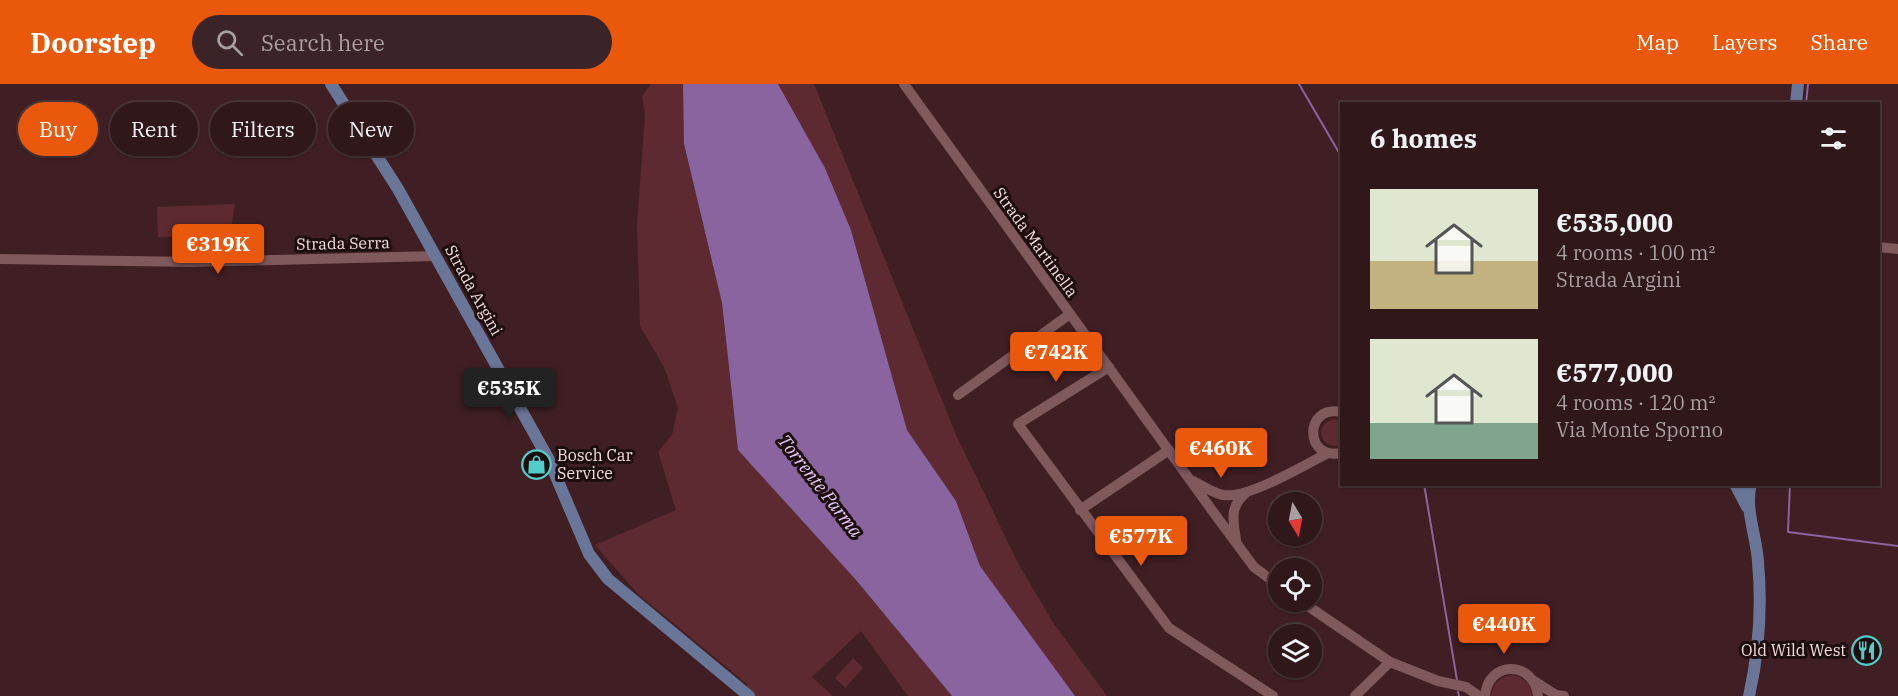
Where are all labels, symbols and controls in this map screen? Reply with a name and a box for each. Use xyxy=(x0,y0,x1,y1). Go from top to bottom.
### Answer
search box xyxy=(192,15,612,69)
text: Doorstep xyxy=(30,24,156,61)
icon: search xyxy=(213,26,246,59)
text: Search here xyxy=(261,28,385,57)
text: Map xyxy=(1636,28,1679,56)
text: Layers xyxy=(1712,28,1778,56)
text: Share xyxy=(1811,28,1868,56)
chip: Buy xyxy=(18,102,98,156)
chip: Rent xyxy=(110,102,198,156)
chip: Filters xyxy=(210,102,316,156)
chip: New xyxy=(328,102,414,156)
text: 6 homes xyxy=(1370,121,1477,155)
icon: filters xyxy=(1817,122,1850,155)
street label: Strada Martinella xyxy=(989,183,1083,301)
text: €535,000 xyxy=(1556,205,1673,239)
icon: home xyxy=(1418,213,1490,285)
pin: €319K xyxy=(176,224,260,275)
text: €319K xyxy=(186,230,250,257)
street label: Strada Serra xyxy=(296,232,390,254)
text: 4 rooms · 100 m² xyxy=(1556,239,1715,266)
street label: Strada Argini xyxy=(441,241,507,339)
text: Strada Argini xyxy=(1556,266,1681,293)
pin: €742K xyxy=(1014,332,1098,383)
text: €742K xyxy=(1024,338,1088,365)
text: €577,000 xyxy=(1556,355,1673,389)
icon: home xyxy=(1418,363,1490,435)
pin: €535K xyxy=(467,368,551,419)
text: €535K xyxy=(477,374,541,401)
text: 4 rooms · 120 m² xyxy=(1556,389,1715,416)
text: Via Monte Sporno xyxy=(1556,416,1723,443)
pin: €460K xyxy=(1179,428,1263,479)
water label: Torrente Parma xyxy=(773,430,868,542)
text: €460K xyxy=(1189,434,1253,461)
place label: Bosch Car Service xyxy=(557,445,633,483)
shop icon: Bosch Car Service xyxy=(520,448,552,480)
north arrow xyxy=(1268,492,1322,546)
map controls xyxy=(1268,492,1322,678)
pin: €577K xyxy=(1099,516,1183,567)
text: €577K xyxy=(1109,522,1173,549)
button: locate xyxy=(1268,558,1322,612)
pin: €440K xyxy=(1462,604,1546,655)
text: €440K xyxy=(1472,610,1536,637)
button: layers xyxy=(1268,624,1322,678)
restaurant icon: Old Wild West xyxy=(1851,634,1883,666)
place label: Old Wild West xyxy=(1741,640,1846,660)

